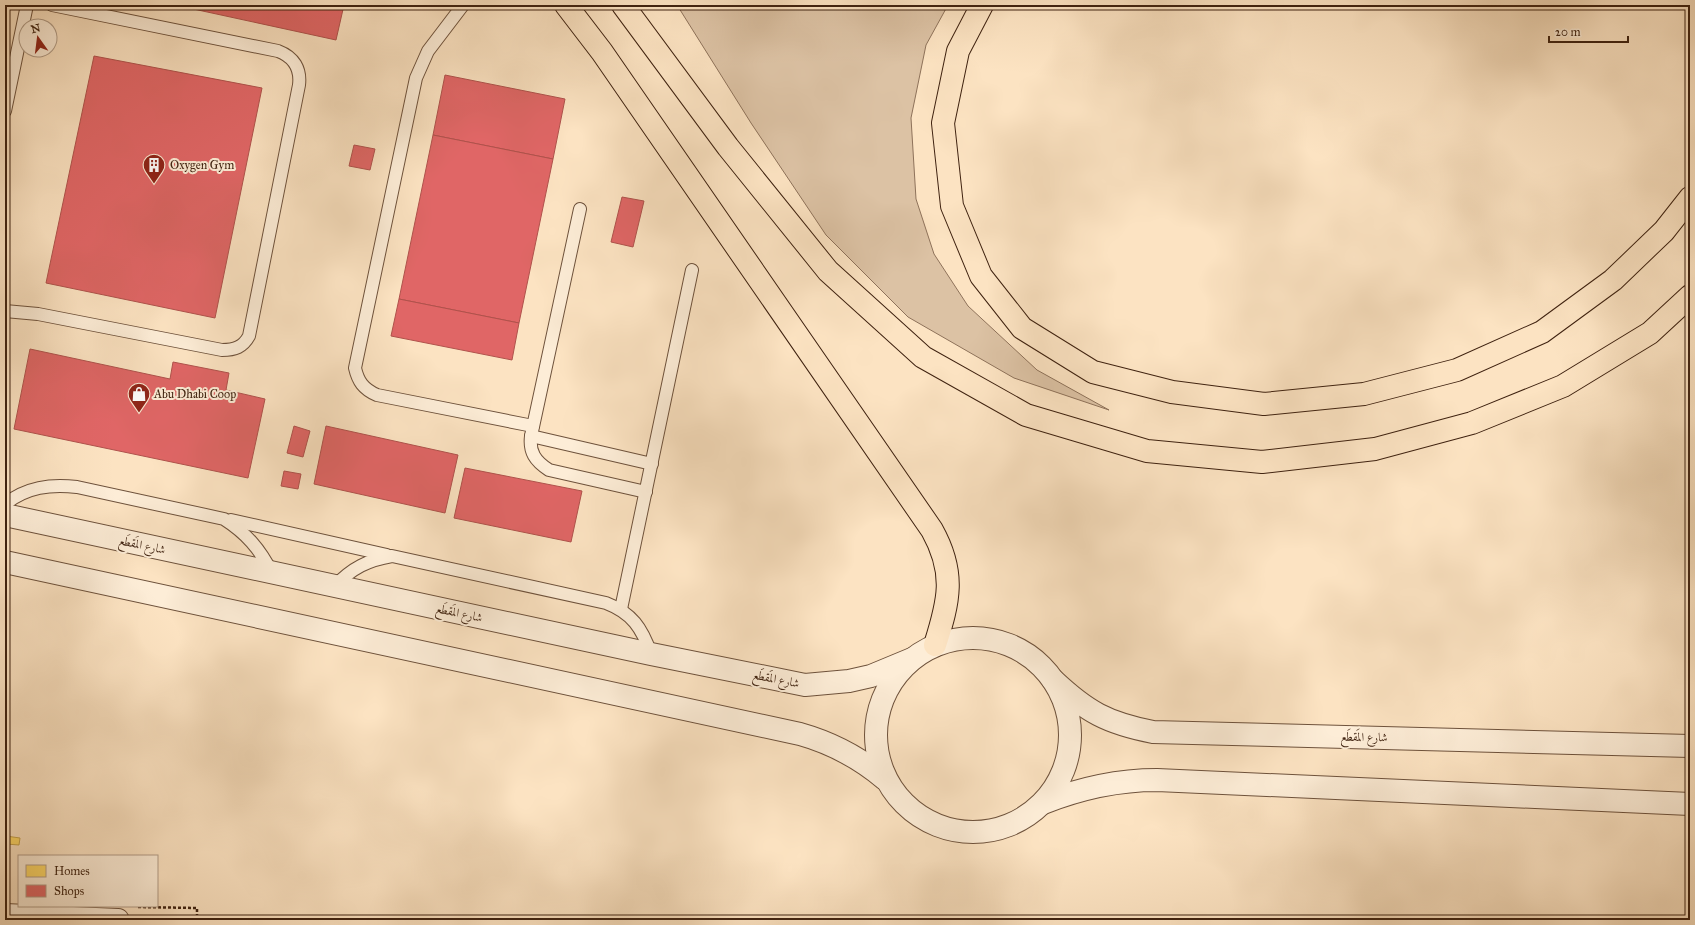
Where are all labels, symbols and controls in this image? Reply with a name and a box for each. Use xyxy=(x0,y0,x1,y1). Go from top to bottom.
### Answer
north arrow xyxy=(18,18,58,58)
scale bar xyxy=(1549,18,1628,44)
text: N xyxy=(30,21,42,36)
text: 20 m xyxy=(1555,25,1581,39)
building icon: Oxygen Gym xyxy=(141,152,167,185)
place label: Oxygen Gym xyxy=(170,158,234,173)
shop icon: Abu Dhabi Coop xyxy=(126,381,152,414)
place label: Abu Dhabi Coop xyxy=(153,387,236,401)
street label: شارع المَقطَع xyxy=(117,531,167,561)
street label: شارع المَقطَع xyxy=(434,599,484,629)
street label: شارع المَقطَع xyxy=(751,666,801,694)
street label: شارع المَقطَع xyxy=(1340,728,1388,748)
legend xyxy=(18,855,158,907)
text: Homes xyxy=(54,864,90,878)
text: Shops xyxy=(54,884,84,898)

